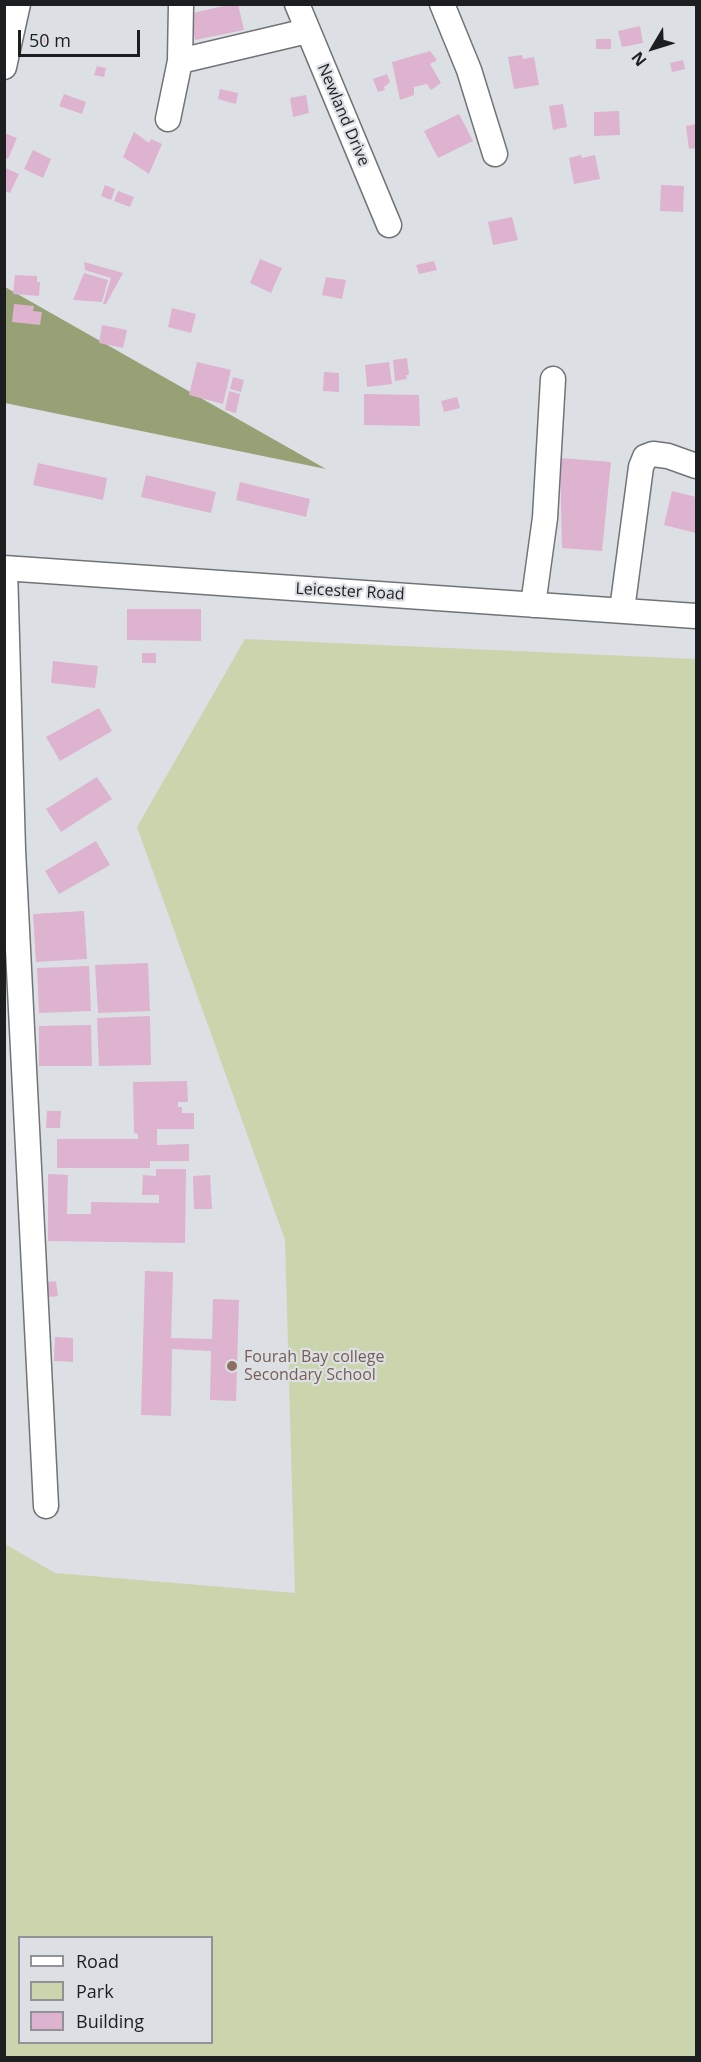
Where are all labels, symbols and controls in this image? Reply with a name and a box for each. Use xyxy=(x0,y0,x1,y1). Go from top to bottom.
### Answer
scale bar xyxy=(21,18,142,56)
north arrow xyxy=(623,18,683,78)
text: 50 m xyxy=(29,28,71,52)
text: N xyxy=(626,47,651,71)
street label: Newland Drive xyxy=(313,61,373,169)
street label: Leicester Road xyxy=(295,580,405,604)
place label: Fourah Bay college Secondary School xyxy=(244,1347,385,1385)
marker: Fourah Bay college Secondary School xyxy=(225,1359,239,1373)
legend xyxy=(18,1936,213,2044)
text: Road xyxy=(76,1949,119,1973)
text: Park xyxy=(76,1979,114,2003)
text: Building xyxy=(76,2009,144,2033)

